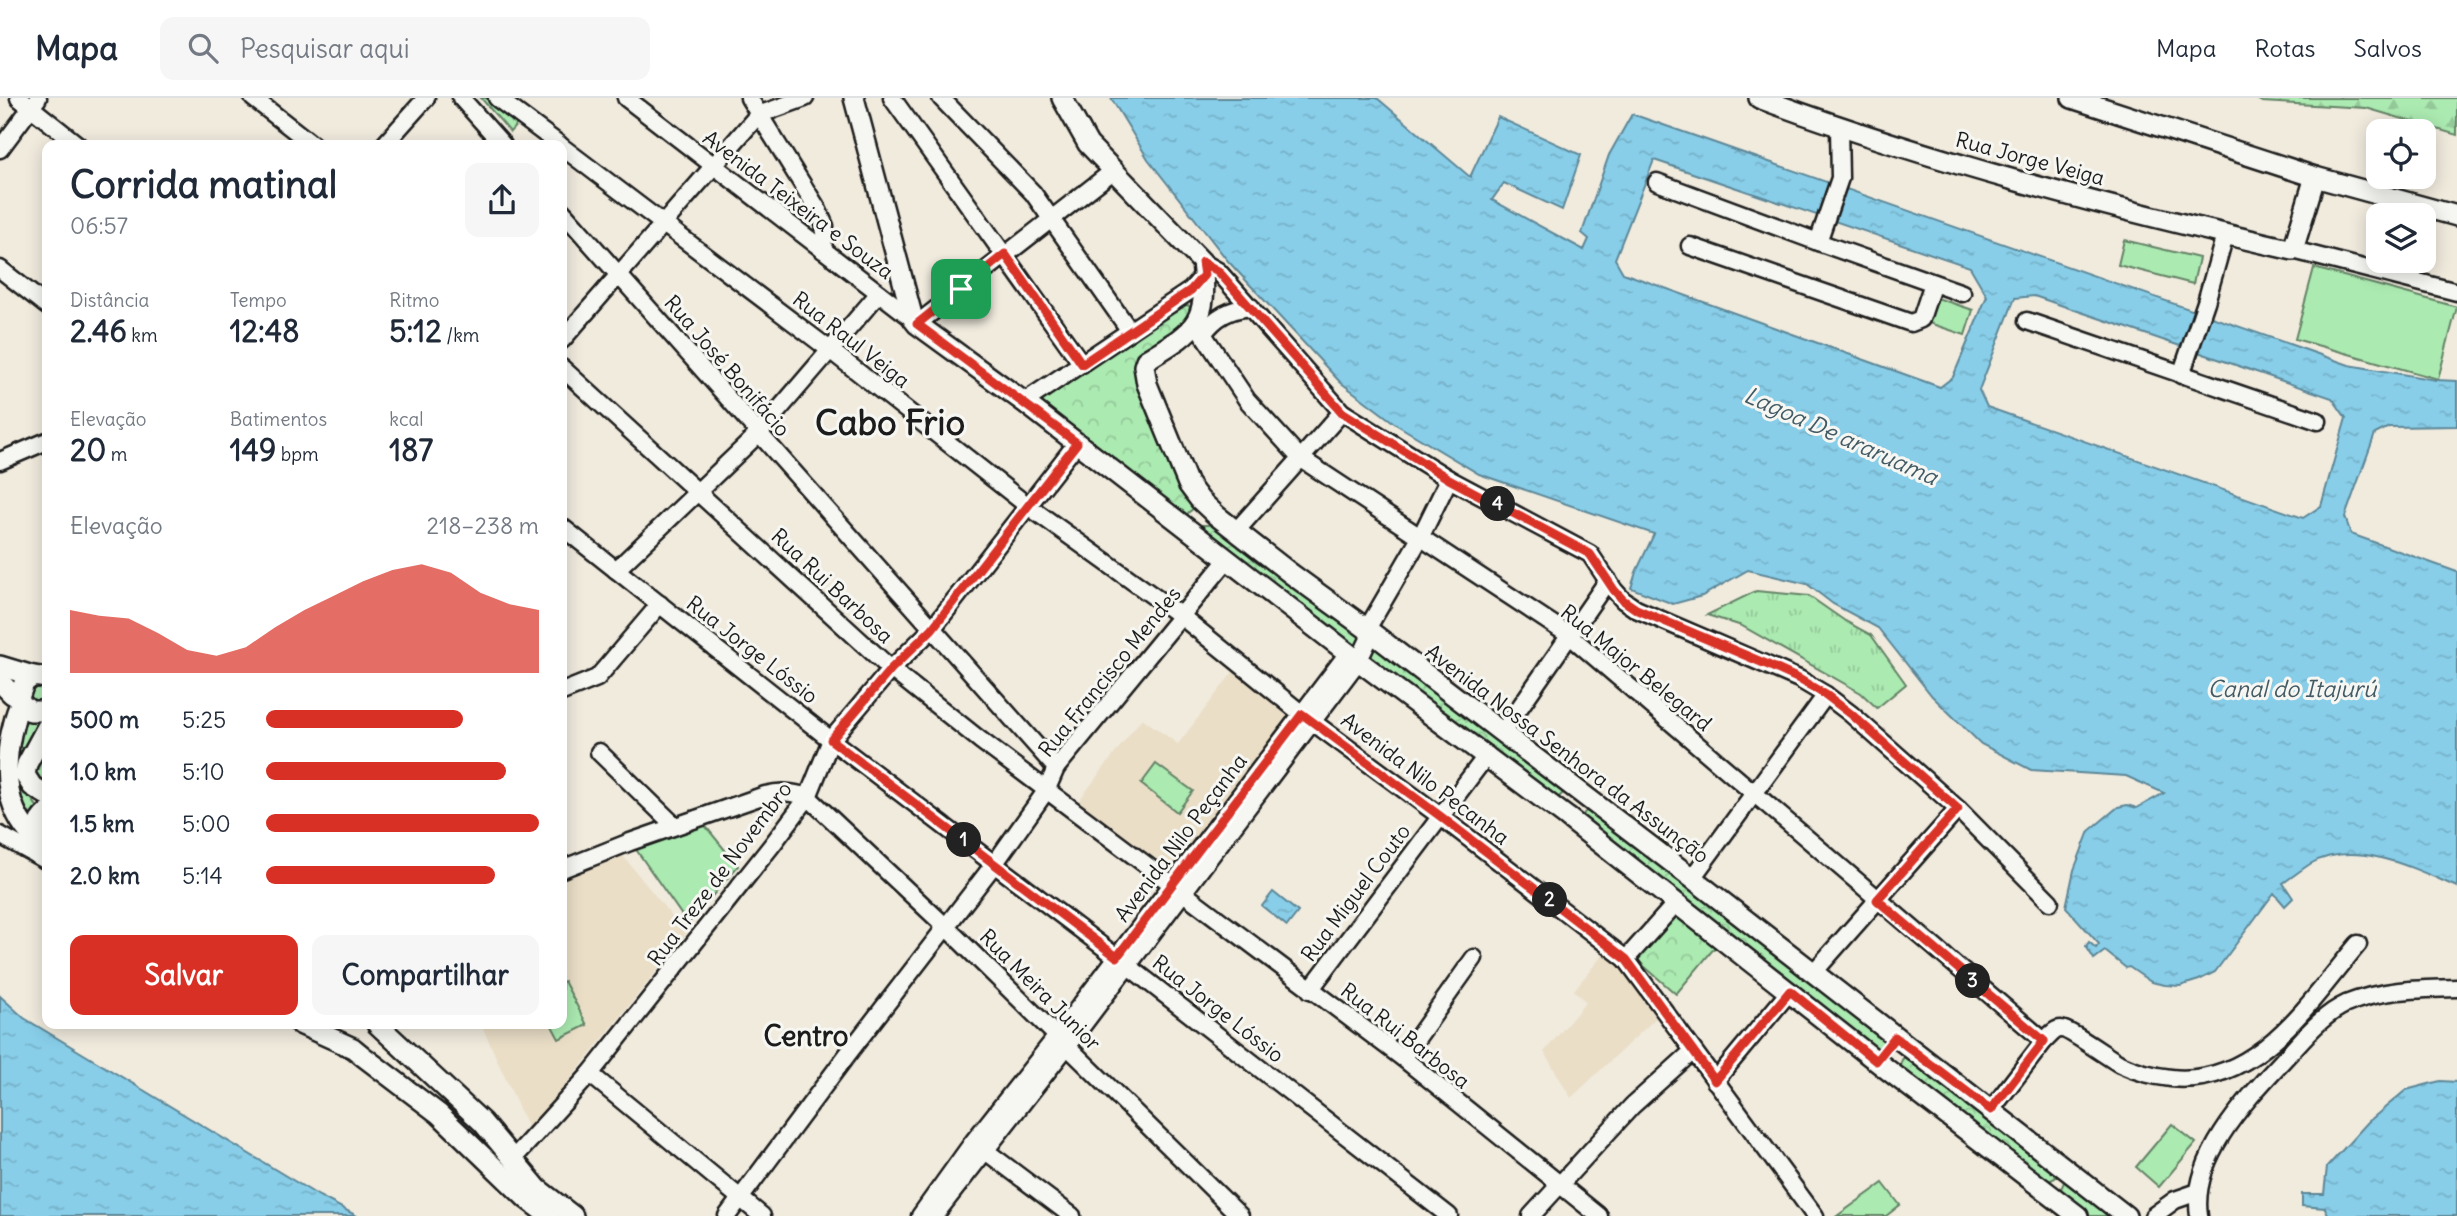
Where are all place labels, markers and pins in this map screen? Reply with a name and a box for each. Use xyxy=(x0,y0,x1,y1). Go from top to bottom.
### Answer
pin xyxy=(931,259,991,319)
pin: 4 xyxy=(1480,486,1516,522)
pin: 1 xyxy=(946,822,982,858)
pin: 2 xyxy=(1532,882,1568,918)
pin: 3 xyxy=(1955,964,1990,998)

